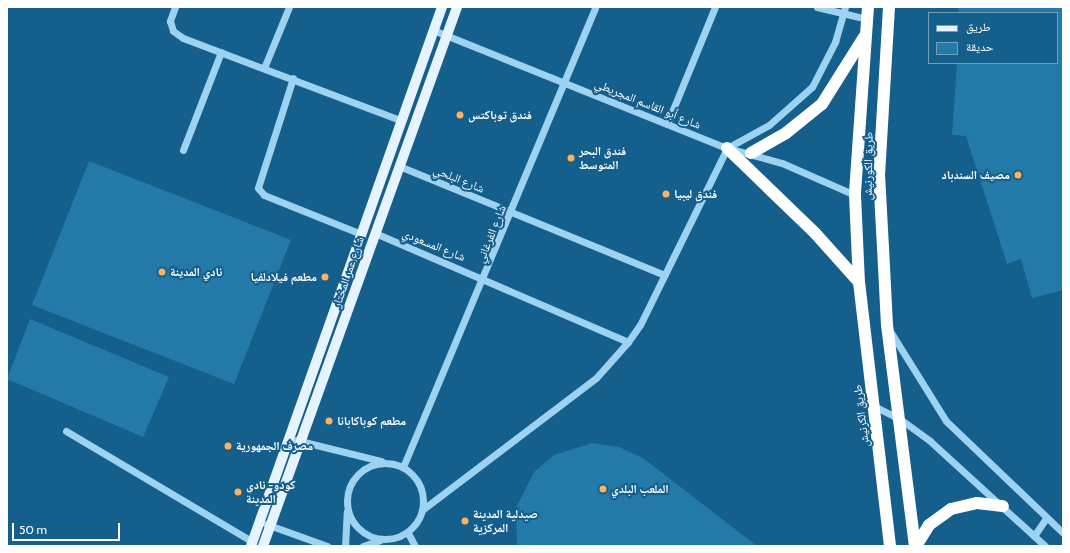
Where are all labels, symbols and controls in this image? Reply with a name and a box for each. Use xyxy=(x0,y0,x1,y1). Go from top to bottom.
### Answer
legend xyxy=(928,12,1058,64)
text: طريق xyxy=(966,19,991,34)
text: حديقة xyxy=(966,39,994,54)
street label: شارع أبو القاسم المجريطي xyxy=(593,76,703,132)
place label: فندق توباكتس xyxy=(468,108,532,122)
marker: فندق توباكتس xyxy=(455,110,465,120)
street label: طريق الكورنيش xyxy=(860,132,876,200)
place label: فندق البحر المتوسط xyxy=(579,144,626,172)
marker: فندق البحر المتوسط xyxy=(566,153,576,163)
street label: شارع البلحي xyxy=(431,162,487,196)
place label: مصيف السندباد xyxy=(941,168,1010,182)
marker: مصيف السندباد xyxy=(1013,170,1023,180)
place label: فندق ليبيا xyxy=(674,187,717,201)
marker: فندق ليبيا xyxy=(661,189,671,199)
street label: شارع الفرغاني xyxy=(473,203,509,265)
street label: شارع المسعودي xyxy=(400,226,468,264)
street label: شارع عمر المختار xyxy=(329,234,367,310)
place label: نادي المدينة xyxy=(170,265,222,279)
marker: نادي المدينة xyxy=(157,267,167,277)
place label: مطعم فيلادلفيا xyxy=(251,270,317,284)
marker: مطعم فيلادلفيا xyxy=(320,272,330,282)
street label: طريق الكرنيش xyxy=(850,384,872,448)
place label: مطعم كوباكابانا xyxy=(337,414,406,428)
marker: مطعم كوباكابانا xyxy=(324,416,334,426)
place label: مصرف الجمهورية xyxy=(236,439,313,453)
marker: مصرف الجمهورية xyxy=(223,441,233,451)
place label: كودو- نادي المدينة xyxy=(246,478,296,506)
place label: الملعب البلدي xyxy=(611,482,669,496)
marker: الملعب البلدي xyxy=(598,484,608,494)
marker: كودو- نادي المدينة xyxy=(233,487,243,497)
place label: صيدلية المدينة المركزية xyxy=(473,507,538,535)
scale bar xyxy=(14,515,122,541)
marker: صيدلية المدينة المركزية xyxy=(460,516,470,526)
text: 50 m xyxy=(19,522,47,537)

